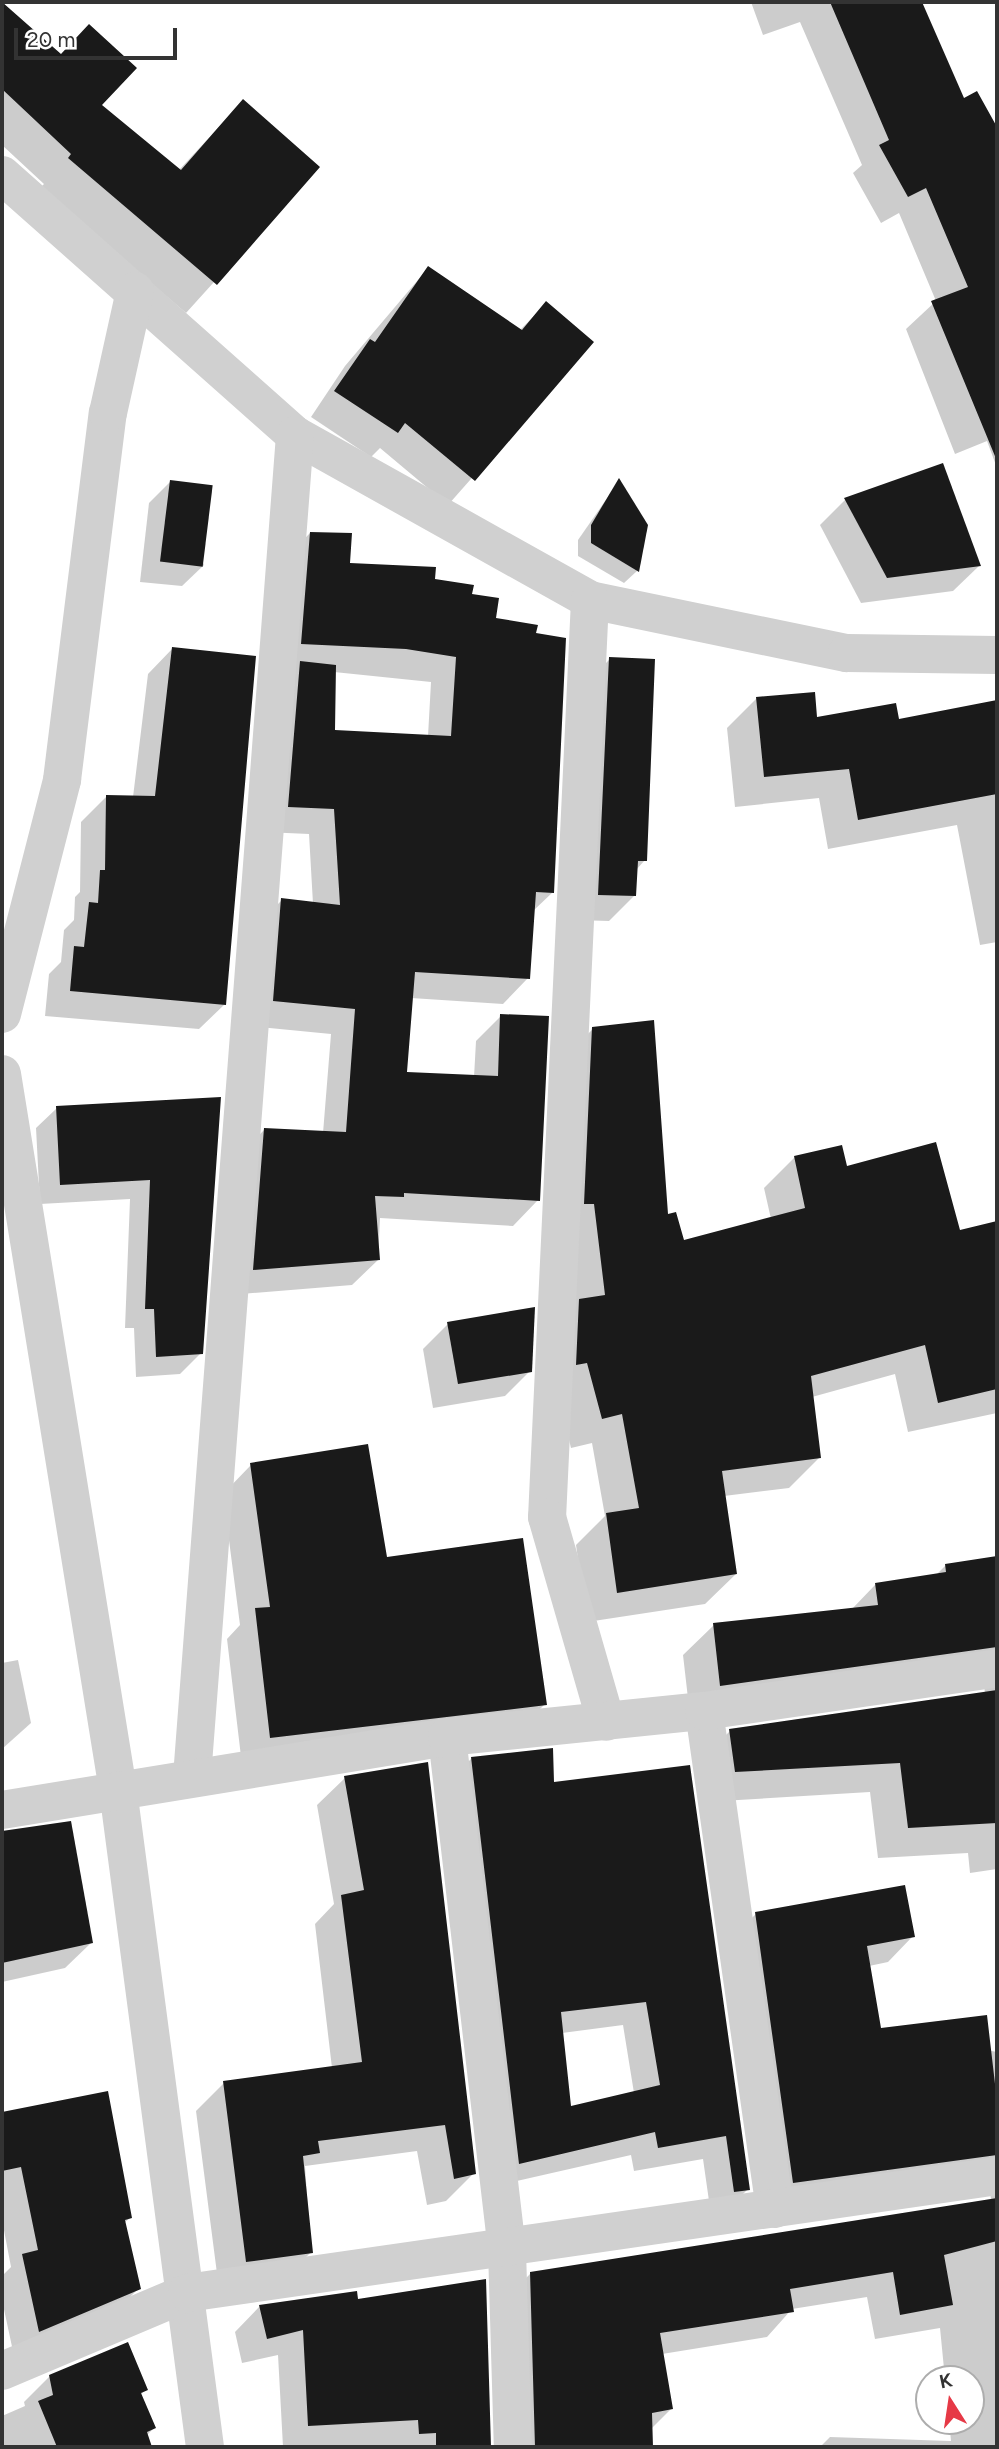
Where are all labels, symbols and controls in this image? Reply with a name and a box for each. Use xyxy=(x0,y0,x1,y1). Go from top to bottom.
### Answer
scale bar xyxy=(18,14,180,58)
text: 20 m xyxy=(27,27,75,52)
north arrow xyxy=(915,2365,985,2435)
text: K xyxy=(937,2368,955,2393)

